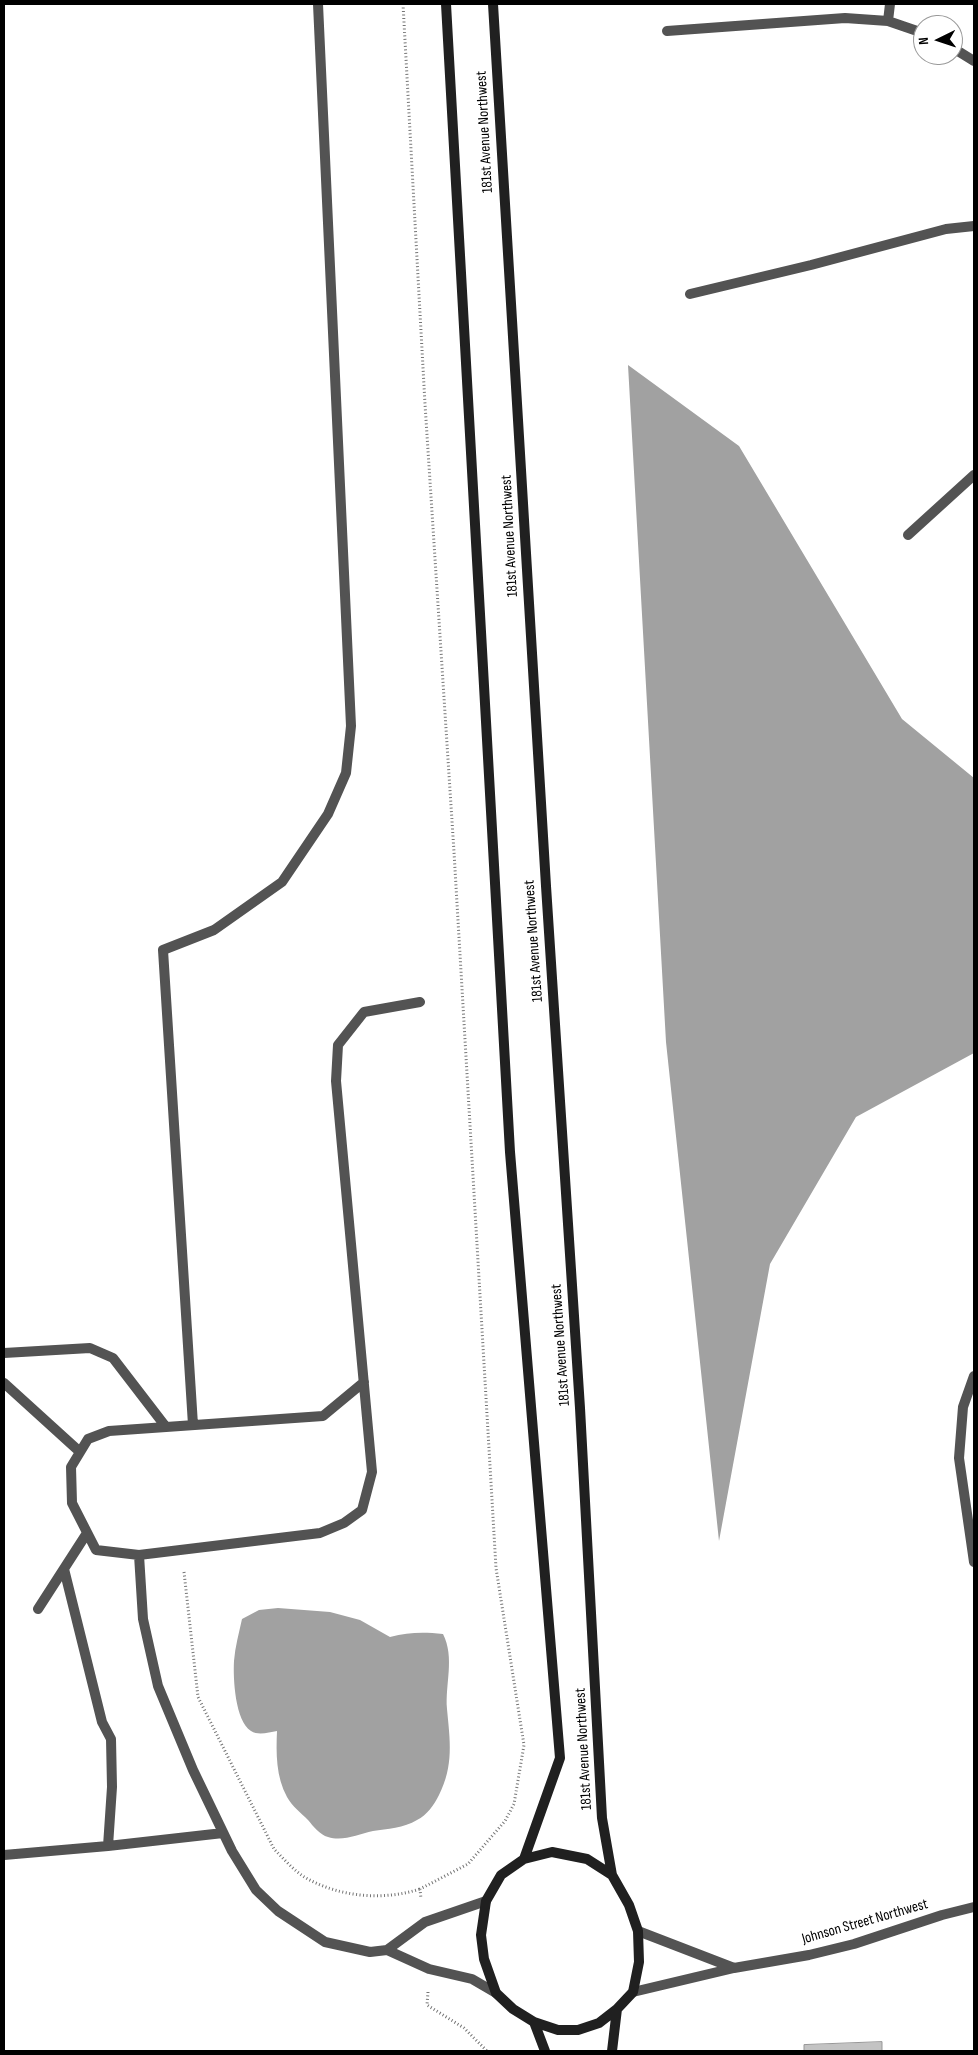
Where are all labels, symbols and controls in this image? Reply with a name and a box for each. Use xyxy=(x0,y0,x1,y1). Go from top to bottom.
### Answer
north arrow xyxy=(913,15,963,65)
text: N xyxy=(915,37,932,45)
street label: 181st Avenue Northwest xyxy=(473,71,497,193)
street label: 181st Avenue Northwest xyxy=(498,475,522,597)
street label: 181st Avenue Northwest xyxy=(521,879,547,1003)
street label: 181st Avenue Northwest xyxy=(548,1283,574,1407)
street label: 181st Avenue Northwest xyxy=(572,1688,596,1810)
street label: Johnson Street Northwest xyxy=(800,1895,930,1949)

